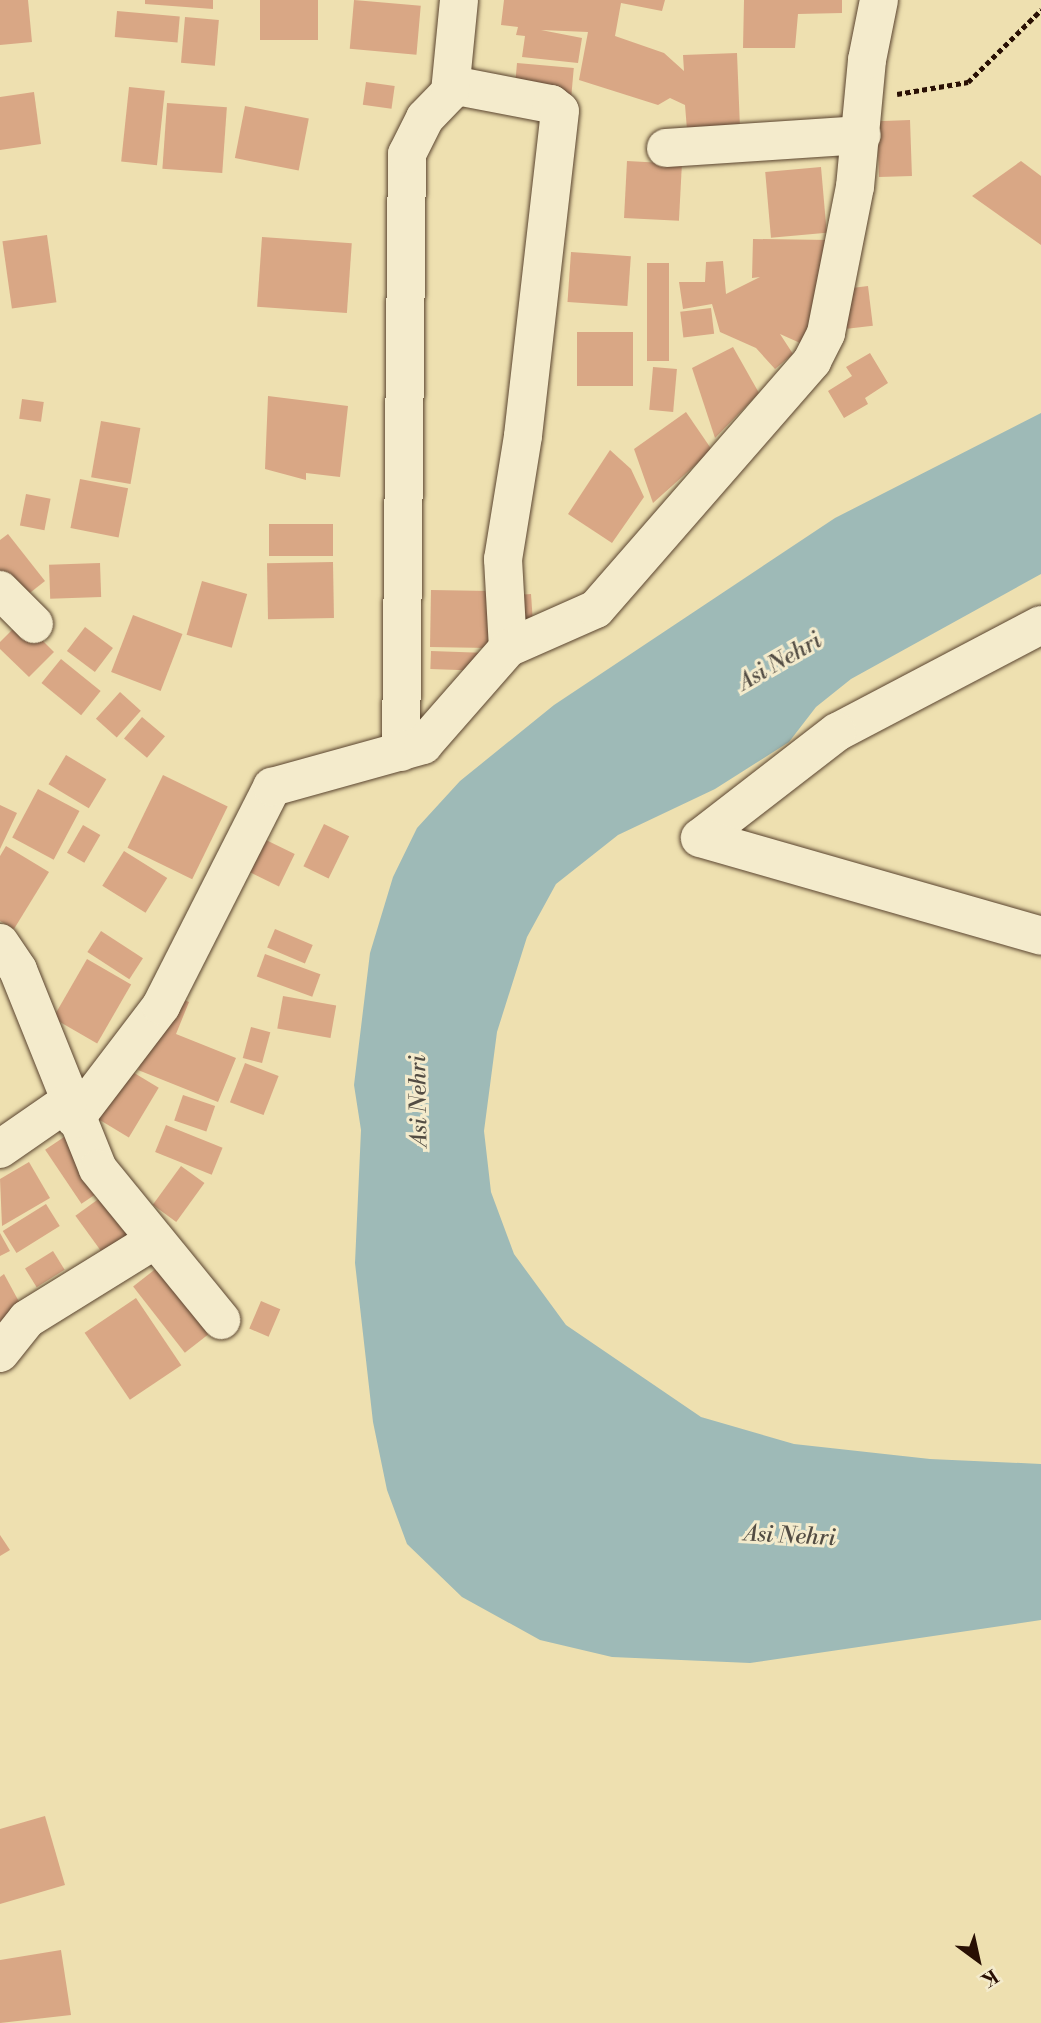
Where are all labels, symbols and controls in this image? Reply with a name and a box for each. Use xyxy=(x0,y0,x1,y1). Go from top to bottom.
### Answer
water label: Asi Nehri xyxy=(733,627,827,697)
water label: Asi Nehri xyxy=(404,1055,434,1147)
water label: Asi Nehri xyxy=(743,1520,837,1552)
north arrow xyxy=(943,1925,1013,1995)
text: K xyxy=(976,1963,1002,1992)

